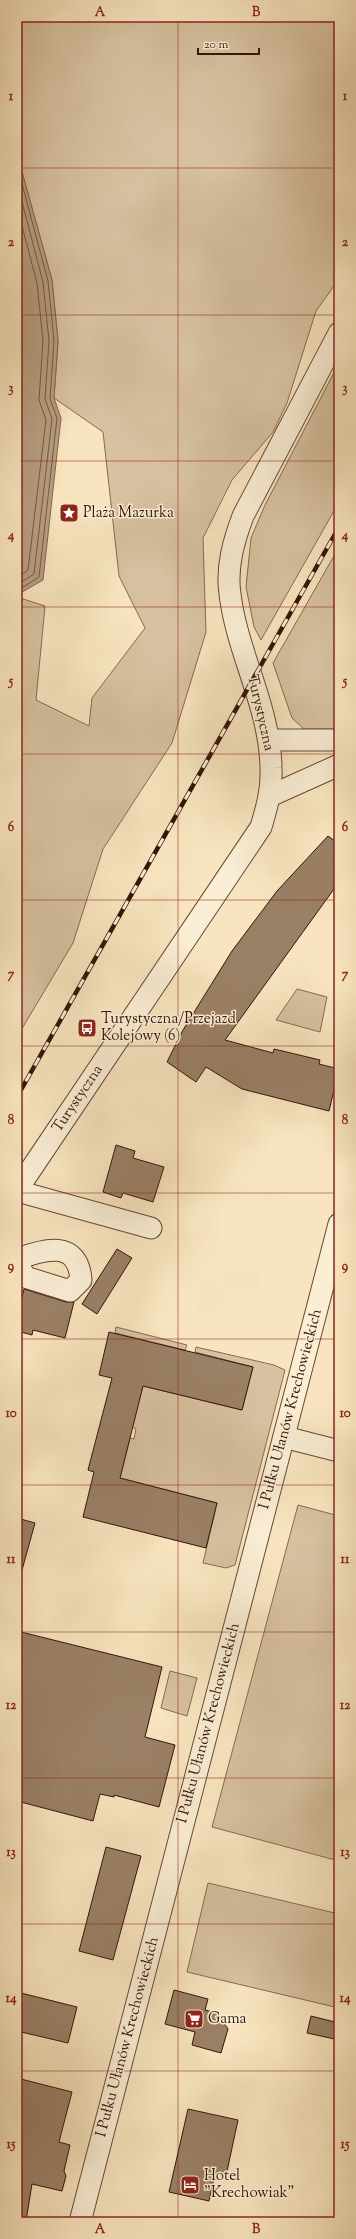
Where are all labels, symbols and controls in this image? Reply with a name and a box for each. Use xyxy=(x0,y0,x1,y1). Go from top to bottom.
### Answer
text: A xyxy=(95,4,106,22)
text: B xyxy=(252,4,261,22)
scale bar xyxy=(198,30,259,56)
text: 20 m xyxy=(204,36,229,54)
text: 1 xyxy=(9,88,14,106)
text: 1 xyxy=(343,88,348,106)
text: 2 xyxy=(8,234,15,252)
text: 2 xyxy=(342,234,349,252)
text: 3 xyxy=(8,380,14,398)
text: 3 xyxy=(342,380,348,398)
place icon: Plaża Mazurka xyxy=(58,502,80,524)
place label: Plaża Mazurka xyxy=(83,503,174,524)
text: 4 xyxy=(7,527,15,545)
text: 4 xyxy=(341,527,349,545)
text: 5 xyxy=(8,673,14,691)
street label: Turystyczna xyxy=(241,673,279,753)
text: 5 xyxy=(342,673,348,691)
text: 6 xyxy=(8,819,15,837)
text: 6 xyxy=(342,819,349,837)
text: 7 xyxy=(8,966,15,984)
text: 7 xyxy=(342,966,349,984)
place label: Turystyczna/Przejazd Kolejowy (6) xyxy=(101,1009,236,1047)
bus stop icon: Turystyczna/Przejazd Kolejowy (6) xyxy=(76,1017,98,1039)
street label: Turystyczna xyxy=(48,1061,108,1137)
text: 8 xyxy=(8,1112,15,1130)
text: 8 xyxy=(342,1112,349,1130)
text: 9 xyxy=(8,1258,15,1276)
text: 9 xyxy=(342,1258,349,1276)
street label: I Pułku Ułanów Krechowieckich xyxy=(254,1306,328,1511)
text: 10 xyxy=(5,1405,17,1423)
text: 10 xyxy=(339,1405,351,1423)
text: 11 xyxy=(7,1551,16,1569)
text: 11 xyxy=(341,1551,350,1569)
street label: I Pułku Ułanów Krechowieckich xyxy=(172,1620,246,1825)
text: 12 xyxy=(6,1697,17,1715)
text: 12 xyxy=(340,1697,351,1715)
text: 13 xyxy=(6,1844,16,1862)
text: 13 xyxy=(340,1844,350,1862)
street label: I Pułku Ułanów Krechowieckich xyxy=(91,1934,165,2139)
text: 14 xyxy=(6,1990,17,2008)
text: 14 xyxy=(340,1990,351,2008)
supermarket icon: Gama xyxy=(183,2008,205,2030)
place label: Gama xyxy=(208,2009,247,2030)
text: 15 xyxy=(7,2136,16,2154)
text: 15 xyxy=(341,2136,350,2154)
place label: Hotel "Krechowiak" xyxy=(204,2166,294,2204)
hotel icon: Hotel "Krechowiak" xyxy=(179,2174,201,2196)
text: A xyxy=(95,2221,106,2239)
text: B xyxy=(252,2221,261,2239)

